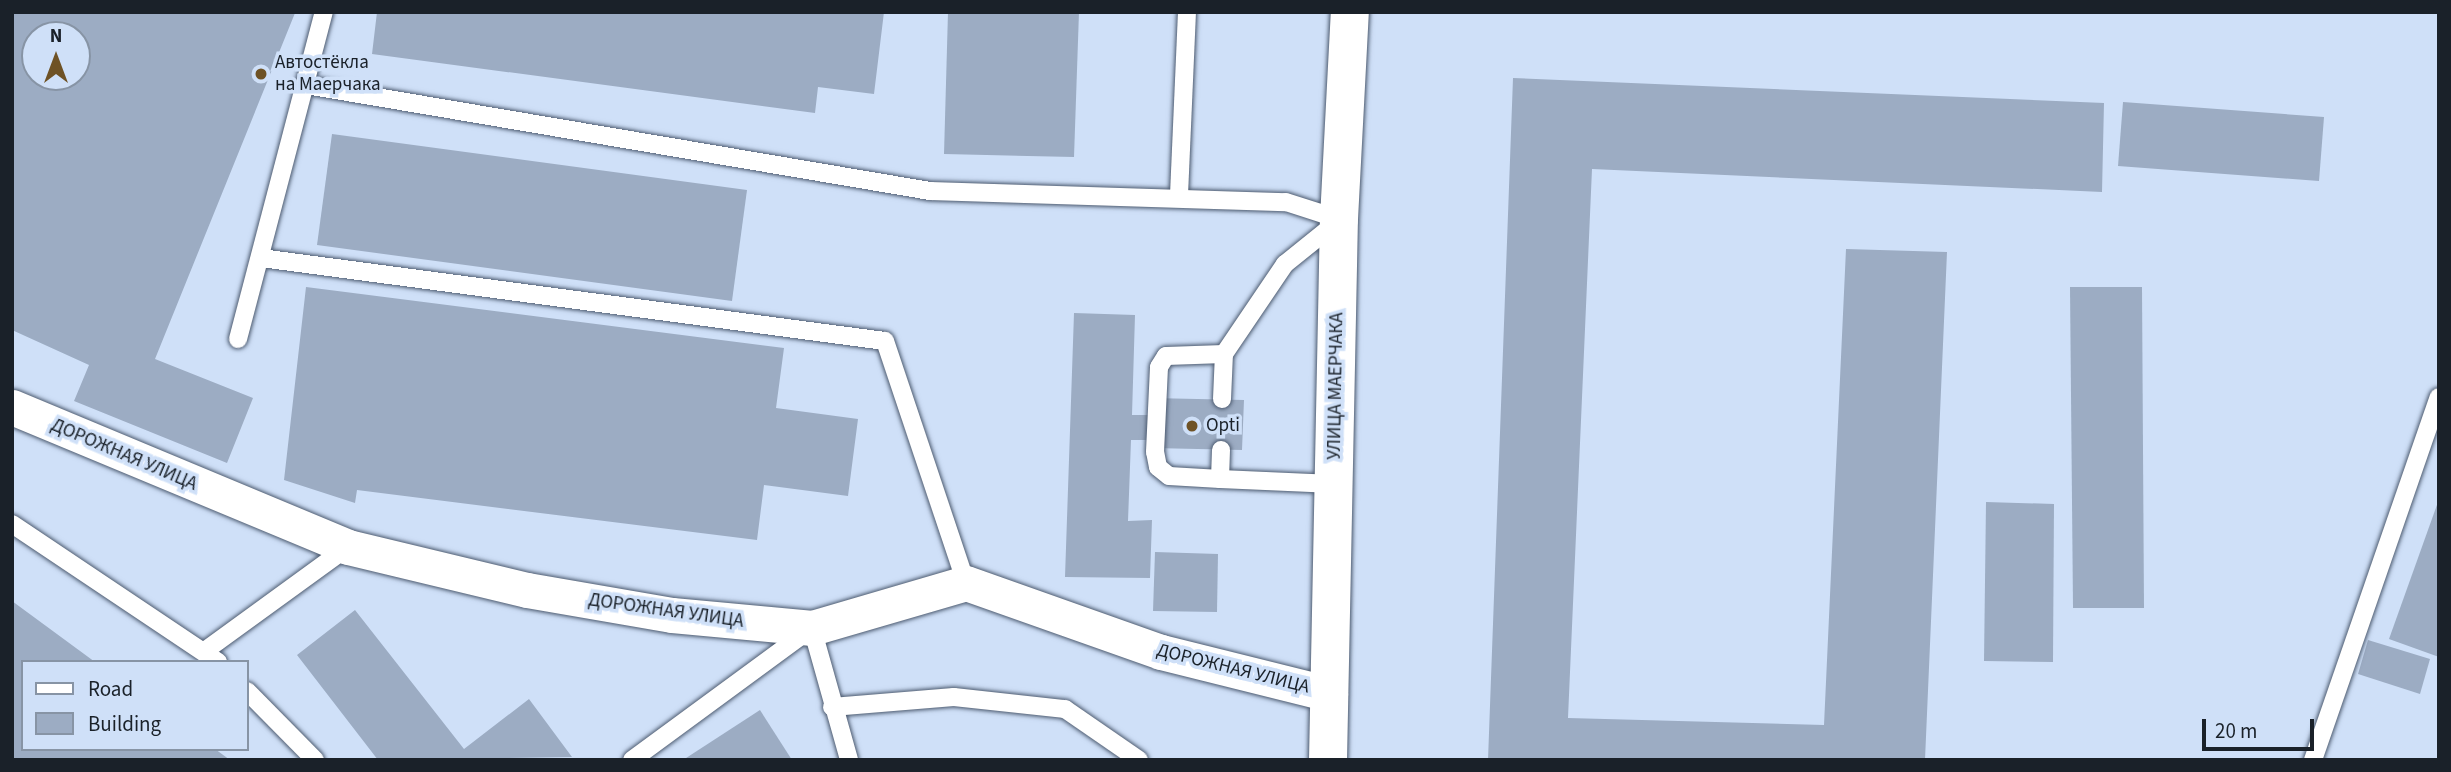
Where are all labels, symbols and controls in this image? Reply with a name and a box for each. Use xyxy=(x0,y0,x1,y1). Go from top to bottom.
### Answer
north arrow xyxy=(21,21,91,91)
text: N xyxy=(50,23,62,50)
place label: Автостёкла на Маерчака xyxy=(275,52,381,96)
marker: Автостёкла на Маерчака xyxy=(253,66,269,82)
street label: УЛИЦА МАЕРЧАКА xyxy=(1323,312,1349,460)
street label: ДОРОЖНАЯ УЛИЦА xyxy=(47,414,201,496)
place label: Opti xyxy=(1206,415,1240,437)
marker: Opti xyxy=(1184,418,1200,434)
street label: ДОРОЖНАЯ УЛИЦА xyxy=(587,589,745,633)
street label: ДОРОЖНАЯ УЛИЦА xyxy=(1154,639,1312,699)
legend xyxy=(21,660,248,751)
text: Road xyxy=(88,674,133,704)
scale bar xyxy=(2206,706,2318,750)
text: Building xyxy=(88,709,161,739)
text: 20 m xyxy=(2215,716,2257,746)

